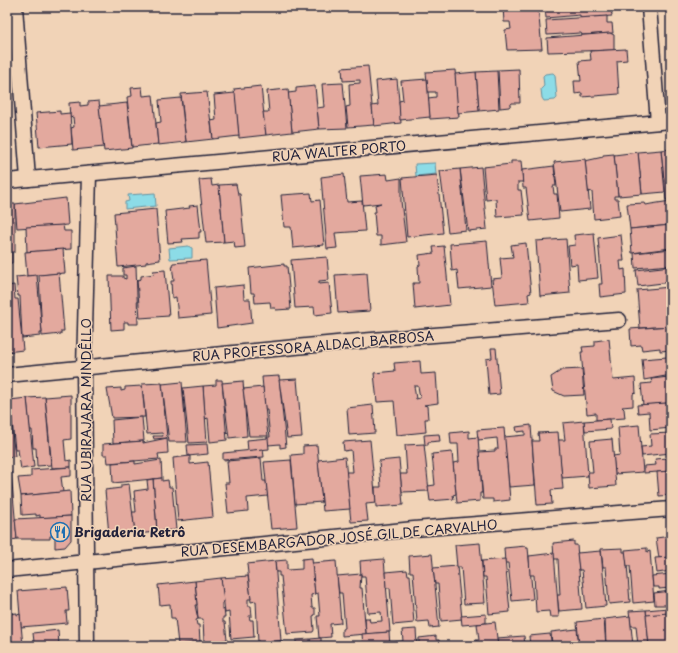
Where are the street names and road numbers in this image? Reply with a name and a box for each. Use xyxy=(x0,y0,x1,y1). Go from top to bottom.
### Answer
street label: RUA WALTER PORTO xyxy=(271,135,407,166)
street label: RUA UBIRAJARA MINDÊLLO xyxy=(76,318,95,502)
street label: RUA PROFESSORA ALDACI BARBOSA xyxy=(191,325,435,366)
street label: RUA DESEMBARGADOR JOSÉ GIL DE CARVALHO xyxy=(180,514,498,561)

